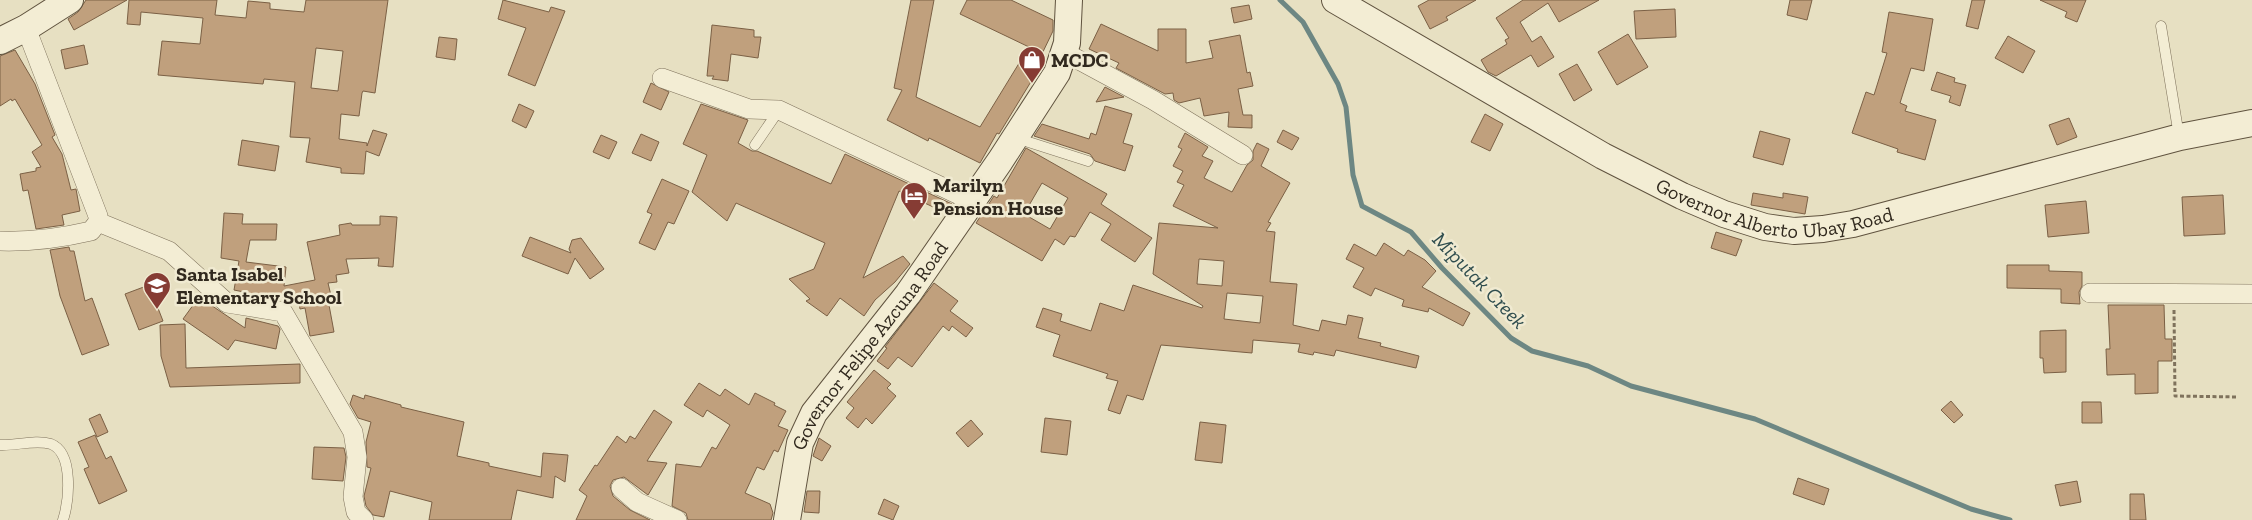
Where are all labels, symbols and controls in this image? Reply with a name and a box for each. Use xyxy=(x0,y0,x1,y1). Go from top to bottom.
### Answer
shop icon: MCDC xyxy=(1017,45,1047,84)
place label: MCDC xyxy=(1051,48,1109,72)
place label: Marilyn Pension House xyxy=(933,173,1064,220)
street label: Governor Alberto Ubay Road xyxy=(1652,173,1896,243)
hotel icon: Marilyn Pension House xyxy=(899,181,929,220)
water label: Miputak Creek xyxy=(1428,227,1532,333)
street label: Governor Felipe Azcuna Road xyxy=(786,237,953,454)
place label: Santa Isabel Elementary School xyxy=(176,262,342,309)
school or university icon: Santa Isabel Elementary School xyxy=(142,271,172,310)

